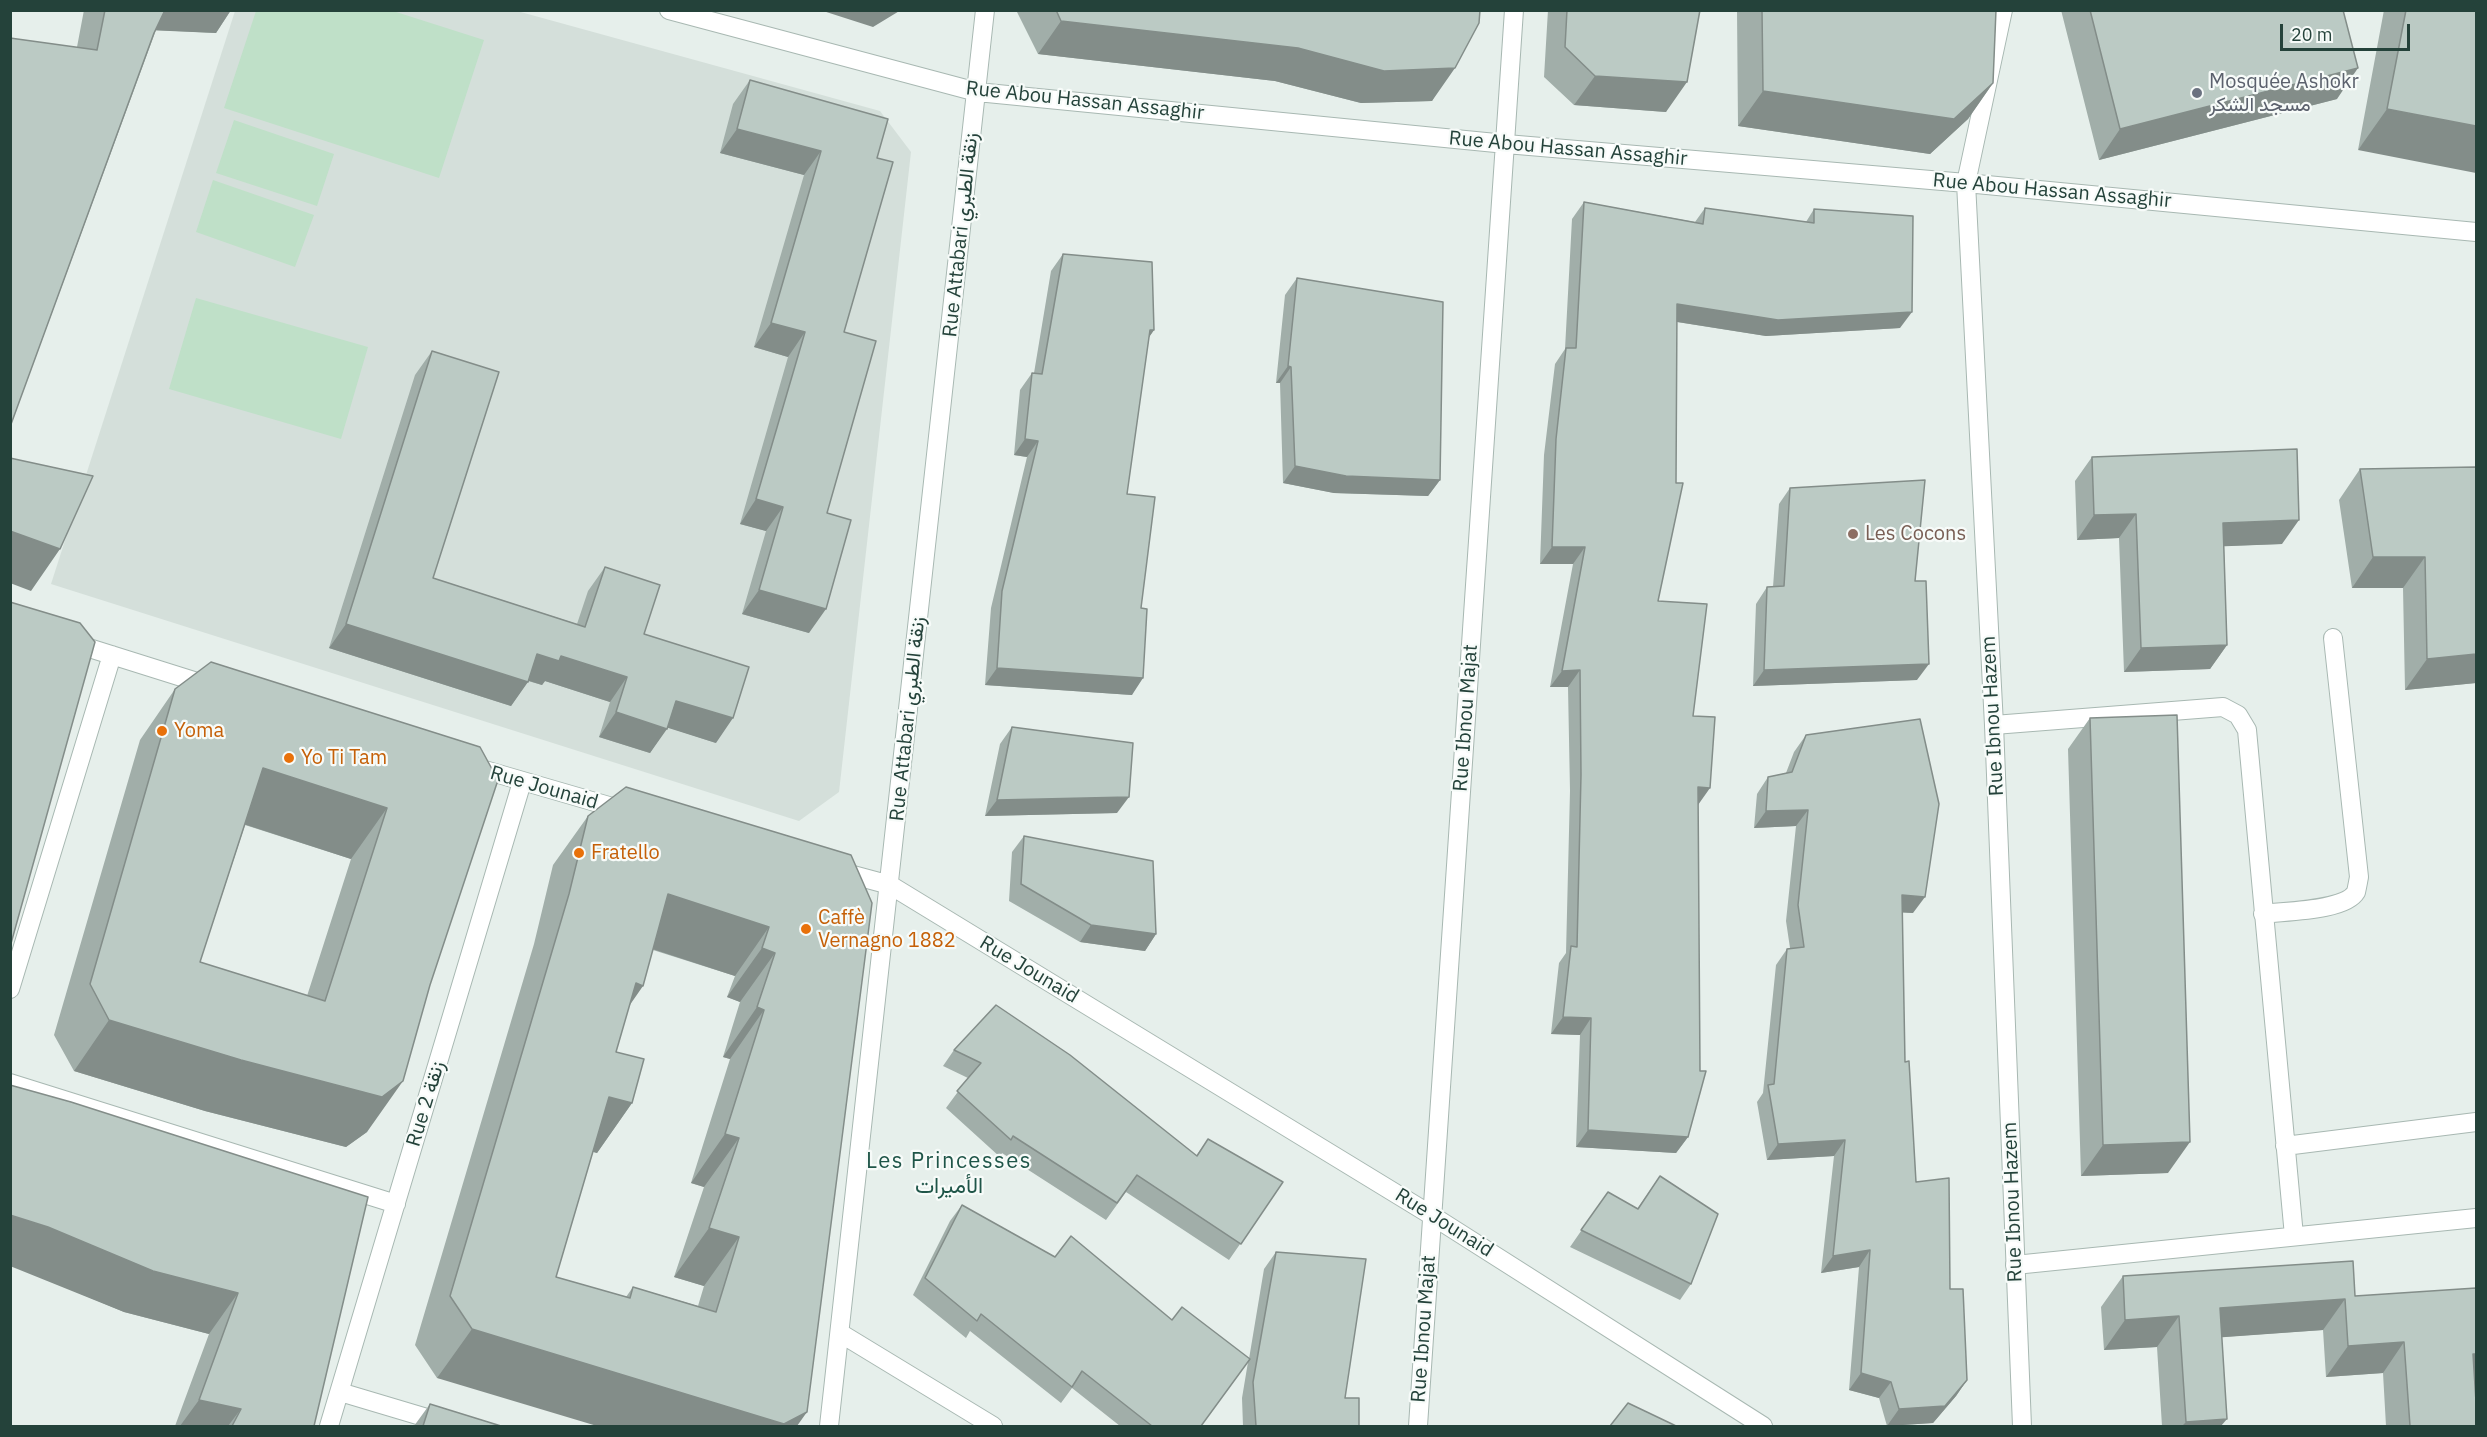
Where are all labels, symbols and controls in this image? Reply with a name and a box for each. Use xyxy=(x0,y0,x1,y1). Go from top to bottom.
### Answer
scale bar xyxy=(2283,12,2414,50)
text: 20 m xyxy=(2291,23,2333,46)
place label: Mosquée Ashokr مسجد الشكر xyxy=(2209,70,2359,117)
street label: Rue Abou Hassan Assaghir xyxy=(965,77,1205,125)
marker: Mosquée Ashokr مسجد الشكر xyxy=(2190,86,2204,100)
street label: Rue Abou Hassan Assaghir xyxy=(1448,127,1688,171)
street label: Rue Attabari زنقة الطبري xyxy=(938,132,984,338)
street label: Rue Abou Hassan Assaghir xyxy=(1932,169,2172,213)
place label: Les Cocons xyxy=(1865,522,1966,546)
marker: Les Cocons xyxy=(1846,527,1860,541)
street label: Rue Attabari زنقة الطبري xyxy=(885,616,931,822)
street label: Rue Ibnou Hazem xyxy=(1977,635,2009,797)
street label: Rue Ibnou Majat xyxy=(1449,643,1483,793)
place label: Yoma xyxy=(174,719,224,743)
marker: Yoma xyxy=(155,724,169,738)
place label: Yo Ti Tam xyxy=(301,746,387,770)
marker: Yo Ti Tam xyxy=(282,751,296,765)
street label: Rue Jounaid xyxy=(487,761,601,815)
place label: Fratello xyxy=(591,841,660,865)
marker: Fratello xyxy=(572,846,586,860)
place label: Caffè Vernagno 1882 xyxy=(818,906,956,953)
marker: Caffè Vernagno 1882 xyxy=(799,922,813,936)
street label: Rue Jounaid xyxy=(975,931,1083,1009)
street label: Rue 2 زنقة xyxy=(402,1058,450,1150)
street label: Rue Ibnou Hazem xyxy=(1998,1121,2028,1283)
district label: Les Princesses الأميرات xyxy=(866,1149,1032,1200)
street label: Rue Jounaid xyxy=(1390,1183,1498,1263)
street label: Rue Ibnou Majat xyxy=(1407,1254,1441,1404)

